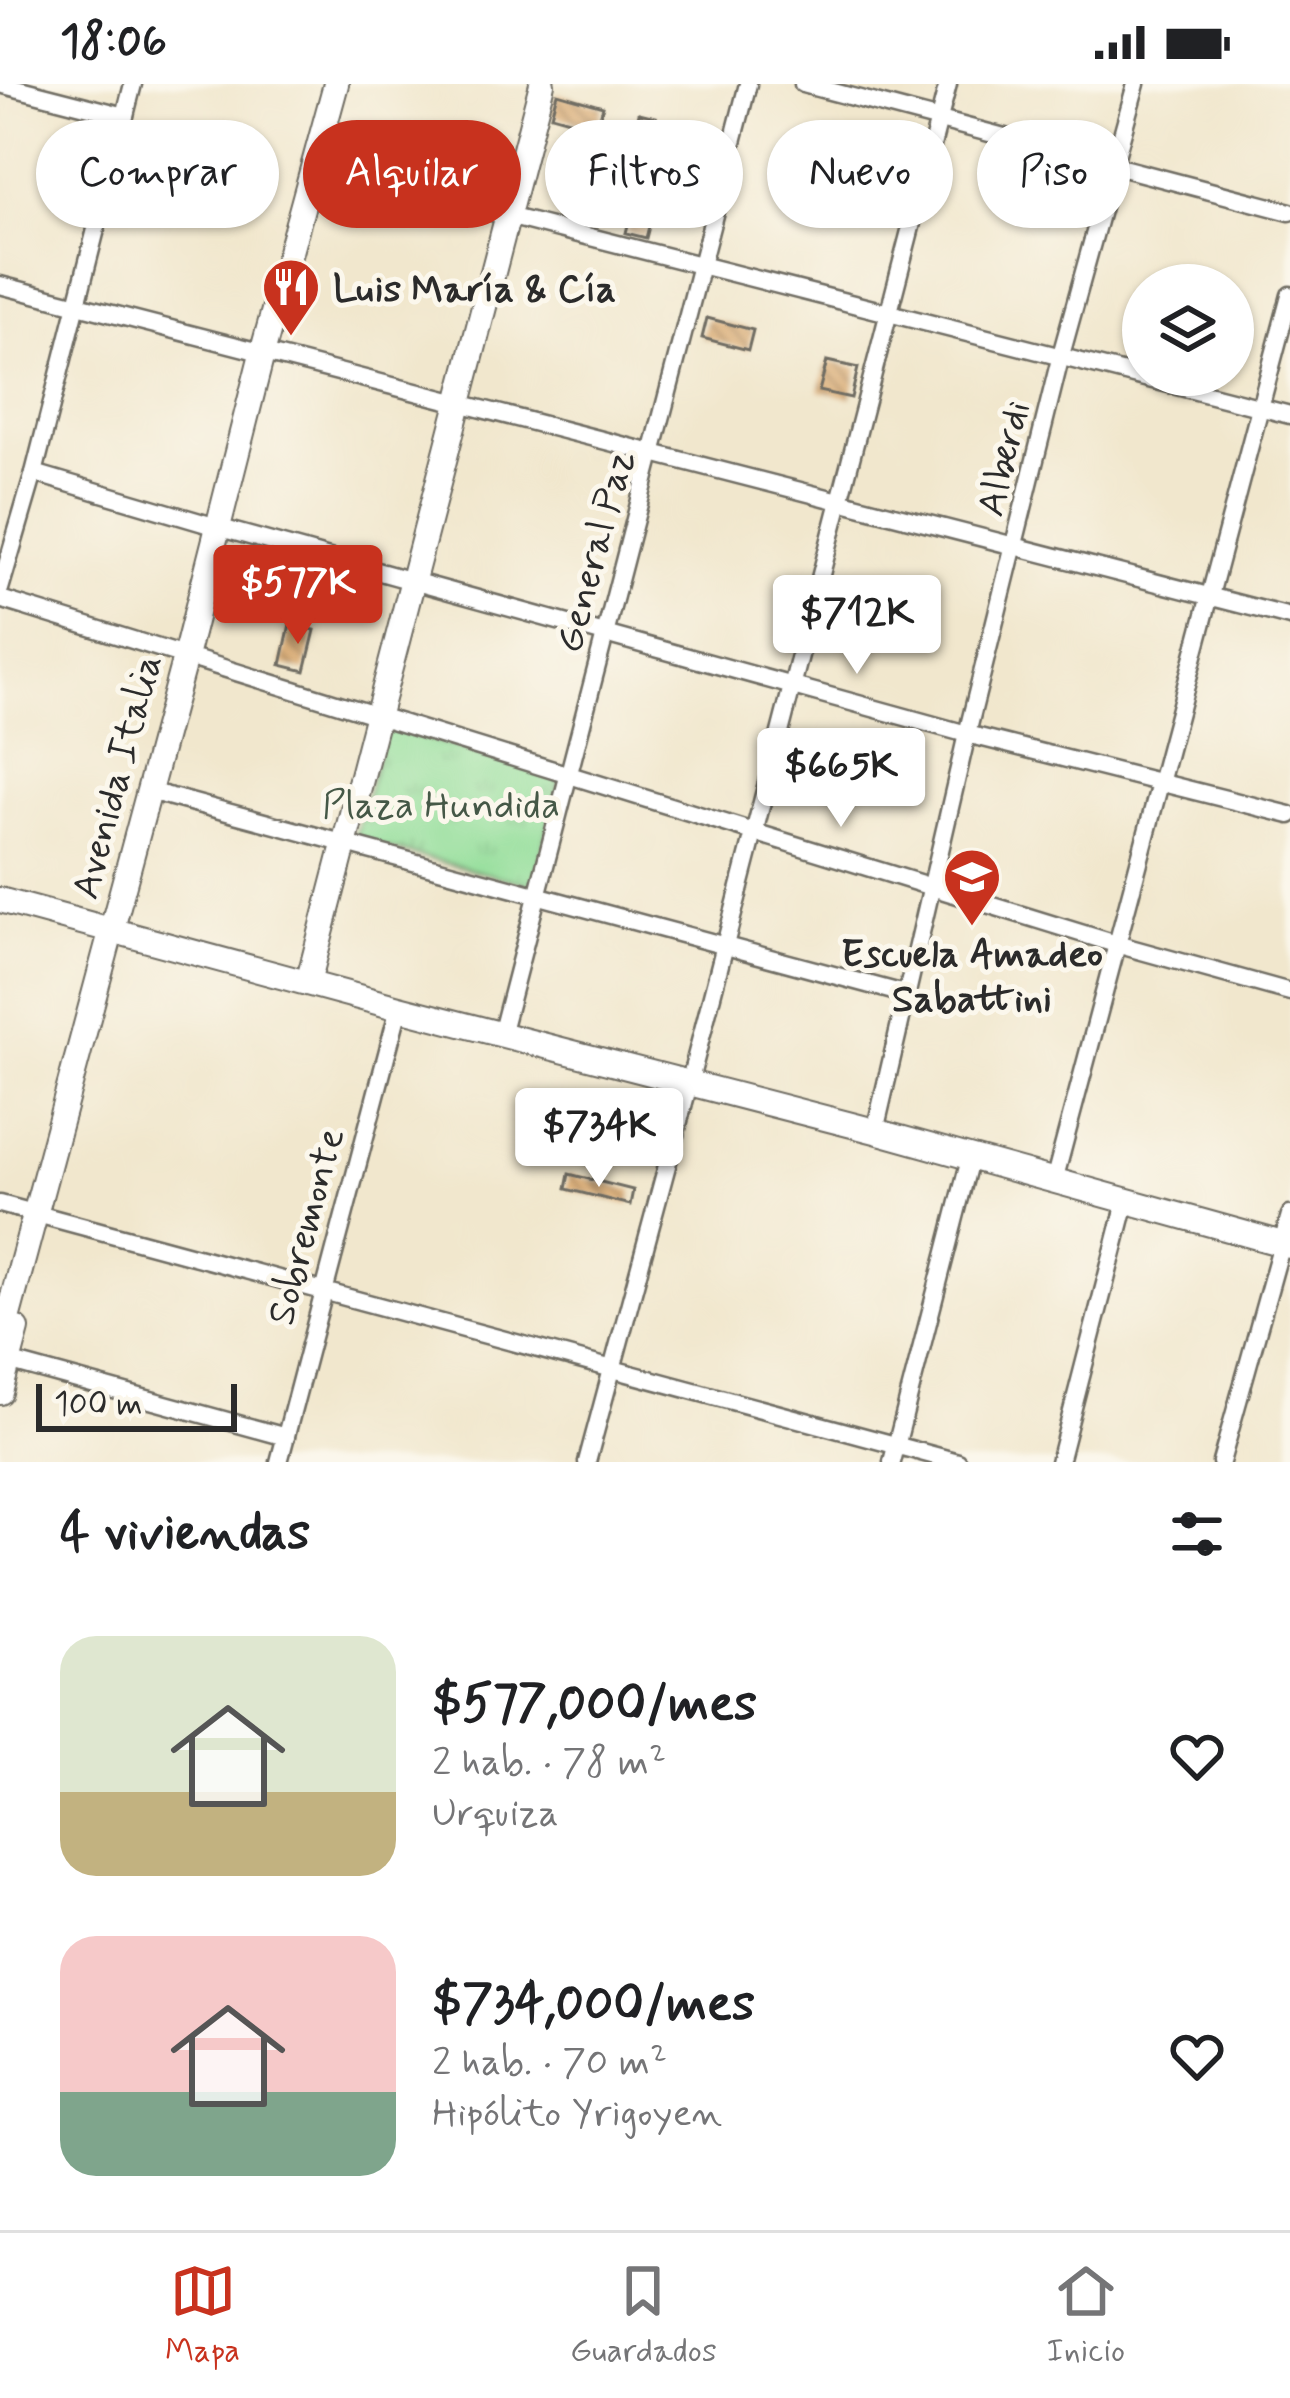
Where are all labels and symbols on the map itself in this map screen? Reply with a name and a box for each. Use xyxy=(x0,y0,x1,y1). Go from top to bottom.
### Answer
restaurant icon: Luis María & Cía xyxy=(260,256,322,338)
place label: Luis María & Cía xyxy=(333,265,616,316)
street label: Alberdi xyxy=(967,396,1044,522)
street label: General Paz xyxy=(545,445,648,659)
pin: $577K xyxy=(214,545,382,647)
pin: $712K xyxy=(773,575,941,677)
street label: Avenida Italia xyxy=(61,649,176,905)
pin: $665K xyxy=(757,728,925,830)
park label: Plaza Hundida xyxy=(322,781,560,832)
school or university icon: Escuela Amadeo Sabattini xyxy=(941,846,1003,928)
place label: Escuela Amadeo Sabattini xyxy=(841,930,1103,1026)
pin: $734K xyxy=(515,1088,683,1190)
street label: Sobremonte xyxy=(257,1123,358,1331)
scale bar xyxy=(36,1378,237,1431)

